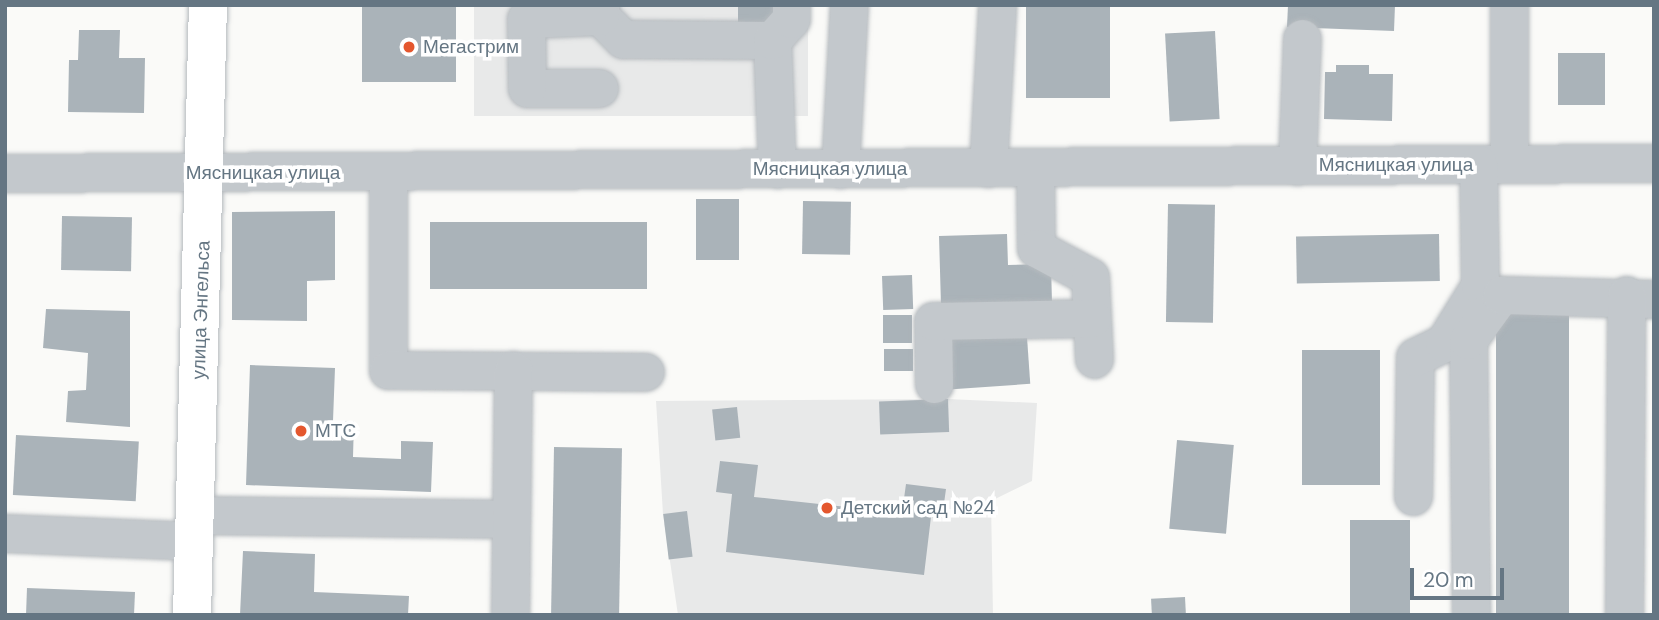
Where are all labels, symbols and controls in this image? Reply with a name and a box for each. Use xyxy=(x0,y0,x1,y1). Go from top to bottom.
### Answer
place label: Мегастрим xyxy=(423,36,519,58)
marker: Мегастрим xyxy=(401,39,417,55)
street label: Мясницкая улица xyxy=(1319,154,1473,176)
street label: Мясницкая улица xyxy=(753,158,907,180)
street label: Мясницкая улица xyxy=(186,162,340,184)
street label: улица Энгельса xyxy=(187,240,215,380)
place label: МТС xyxy=(315,420,356,442)
marker: МТС xyxy=(293,423,309,439)
place label: Детский сад №24 xyxy=(841,497,995,519)
marker: Детский сад №24 xyxy=(819,500,835,516)
scale bar xyxy=(1414,554,1508,598)
text: 20 m xyxy=(1423,566,1474,594)

